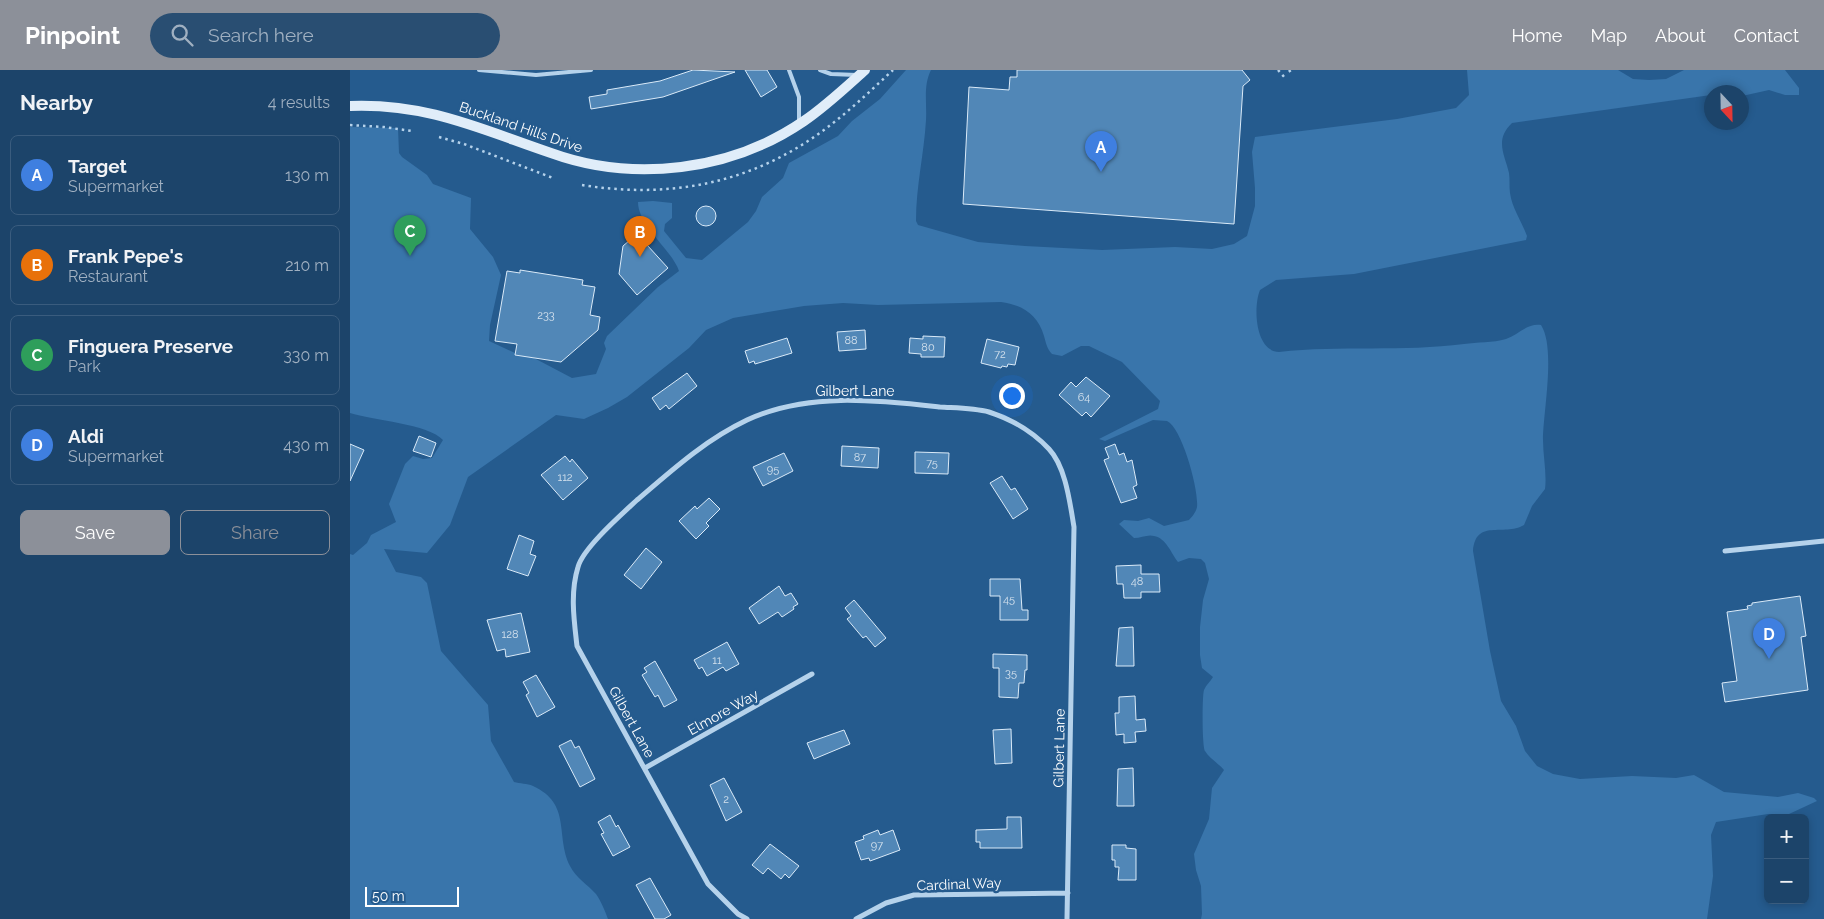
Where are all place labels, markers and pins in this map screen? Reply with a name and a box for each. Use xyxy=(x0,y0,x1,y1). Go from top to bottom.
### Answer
pin: A xyxy=(1085,131,1117,172)
pin: C xyxy=(394,215,426,256)
pin: B xyxy=(624,216,656,257)
pin: D xyxy=(1753,618,1785,659)

